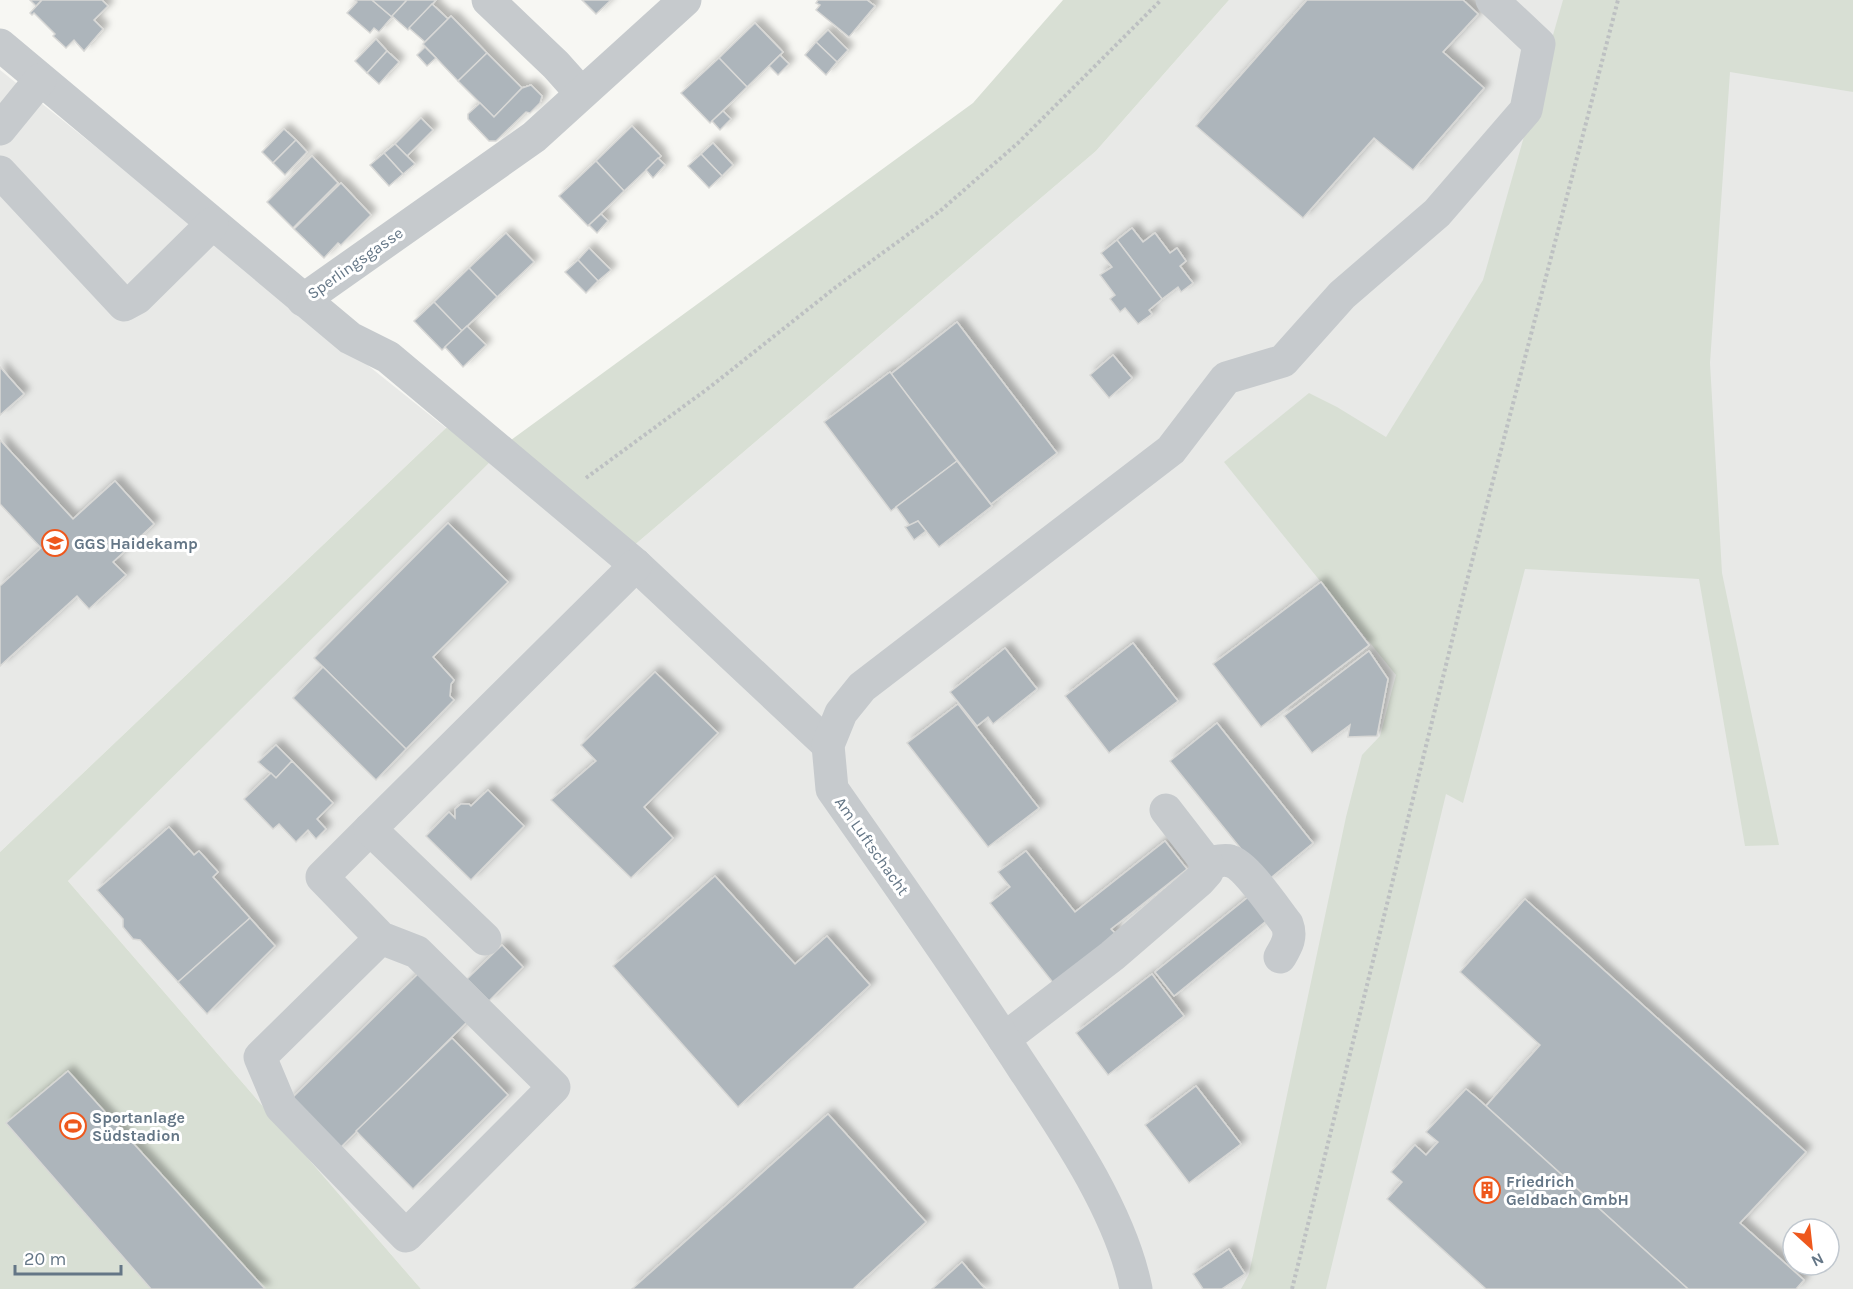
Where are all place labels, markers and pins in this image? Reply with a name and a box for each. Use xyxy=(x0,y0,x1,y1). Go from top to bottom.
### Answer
school or university icon: GGS Haidekamp xyxy=(40,528,70,558)
place label: GGS Haidekamp xyxy=(74,534,198,553)
place label: Sportanlage Südstadion xyxy=(92,1108,185,1145)
sports icon: Sportanlage Südstadion xyxy=(58,1111,88,1141)
place label: Friedrich Geldbach GmbH xyxy=(1506,1172,1629,1209)
building icon: Friedrich Geldbach GmbH xyxy=(1472,1175,1502,1205)

